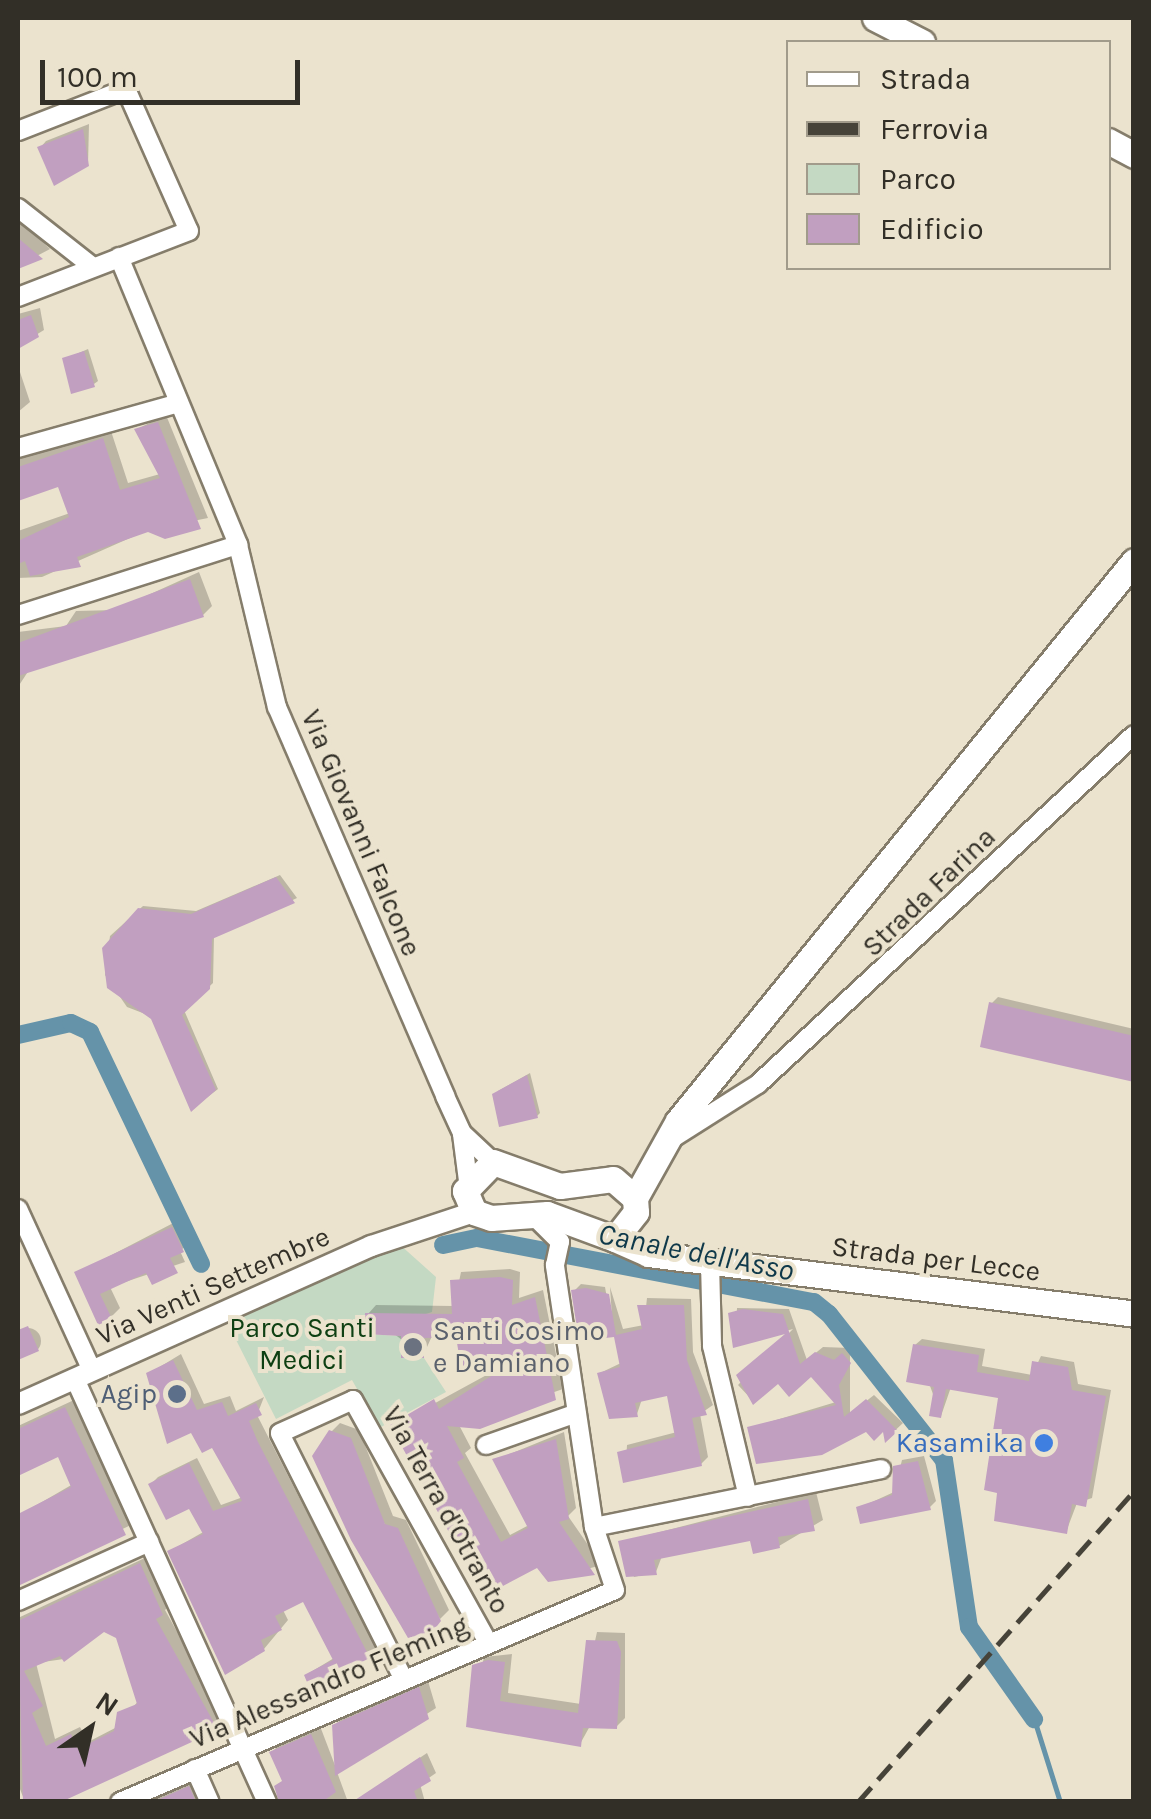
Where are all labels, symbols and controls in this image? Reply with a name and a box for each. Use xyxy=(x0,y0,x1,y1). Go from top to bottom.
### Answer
scale bar xyxy=(45,40,305,102)
legend xyxy=(786,40,1111,270)
text: 100 m xyxy=(57,59,138,95)
text: Strada xyxy=(880,61,971,97)
text: Ferrovia xyxy=(880,111,989,147)
text: Parco xyxy=(880,161,956,197)
text: Edificio xyxy=(880,211,984,247)
street label: Via Giovanni Falcone xyxy=(294,705,428,961)
street label: Strada Farina xyxy=(856,820,1002,964)
water label: Canale dell'Asso xyxy=(595,1215,797,1289)
street label: Via Venti Settembre xyxy=(91,1219,335,1353)
street label: Strada per Lecce xyxy=(830,1230,1042,1288)
park label: Parco Santi Medici xyxy=(229,1311,375,1377)
place label: Santi Cosimo e Damiano xyxy=(433,1314,605,1380)
marker: Santi Cosimo e Damiano xyxy=(402,1336,424,1358)
place label: Agip xyxy=(100,1377,157,1411)
marker: Agip xyxy=(166,1383,188,1405)
street label: Via Terra d'Otranto xyxy=(375,1400,517,1620)
place label: Kasamika xyxy=(896,1426,1024,1460)
marker: Kasamika xyxy=(1033,1432,1055,1454)
street label: Via Alessandro Fleming xyxy=(185,1608,473,1756)
north arrow xyxy=(40,1679,140,1779)
text: N xyxy=(89,1684,125,1723)

